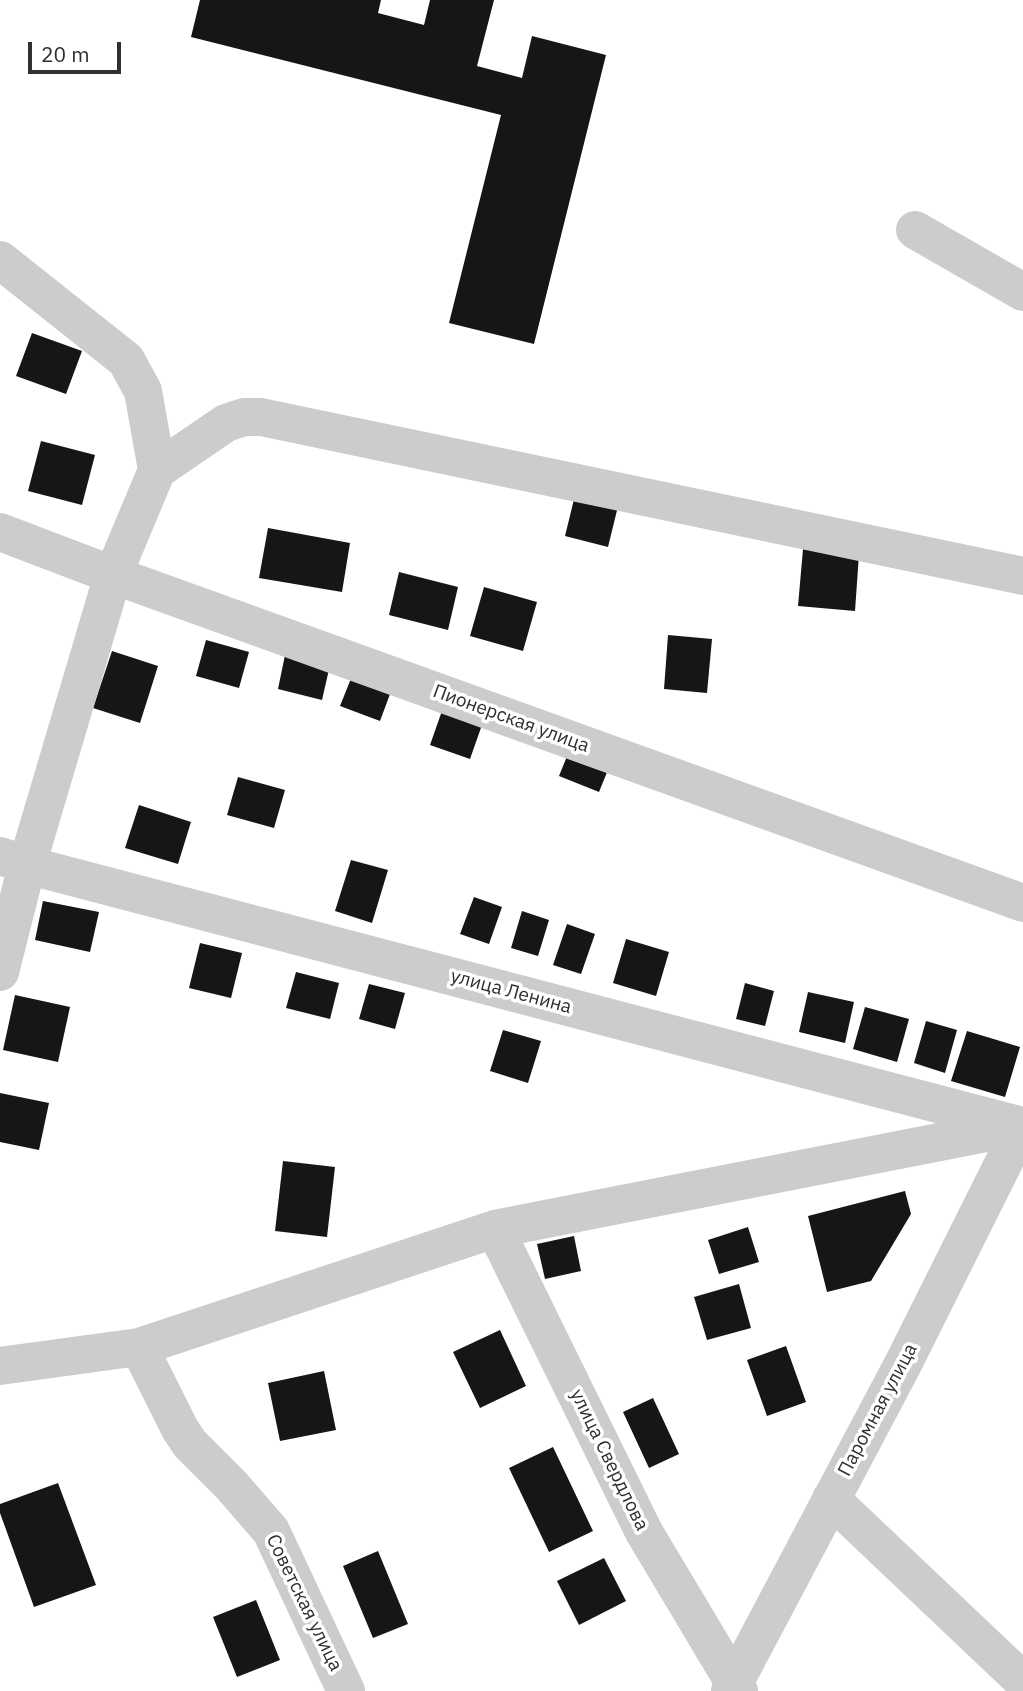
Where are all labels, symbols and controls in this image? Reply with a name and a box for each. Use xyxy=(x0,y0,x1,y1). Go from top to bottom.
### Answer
scale bar xyxy=(32,28,124,72)
text: 20 m xyxy=(41,40,90,68)
street label: Пионерская улица xyxy=(430,680,592,758)
street label: улица Ленина xyxy=(448,965,574,1019)
street label: Паромная улица xyxy=(833,1340,923,1480)
street label: улица Свердлова xyxy=(565,1386,653,1534)
street label: Советская улица xyxy=(261,1531,347,1675)

